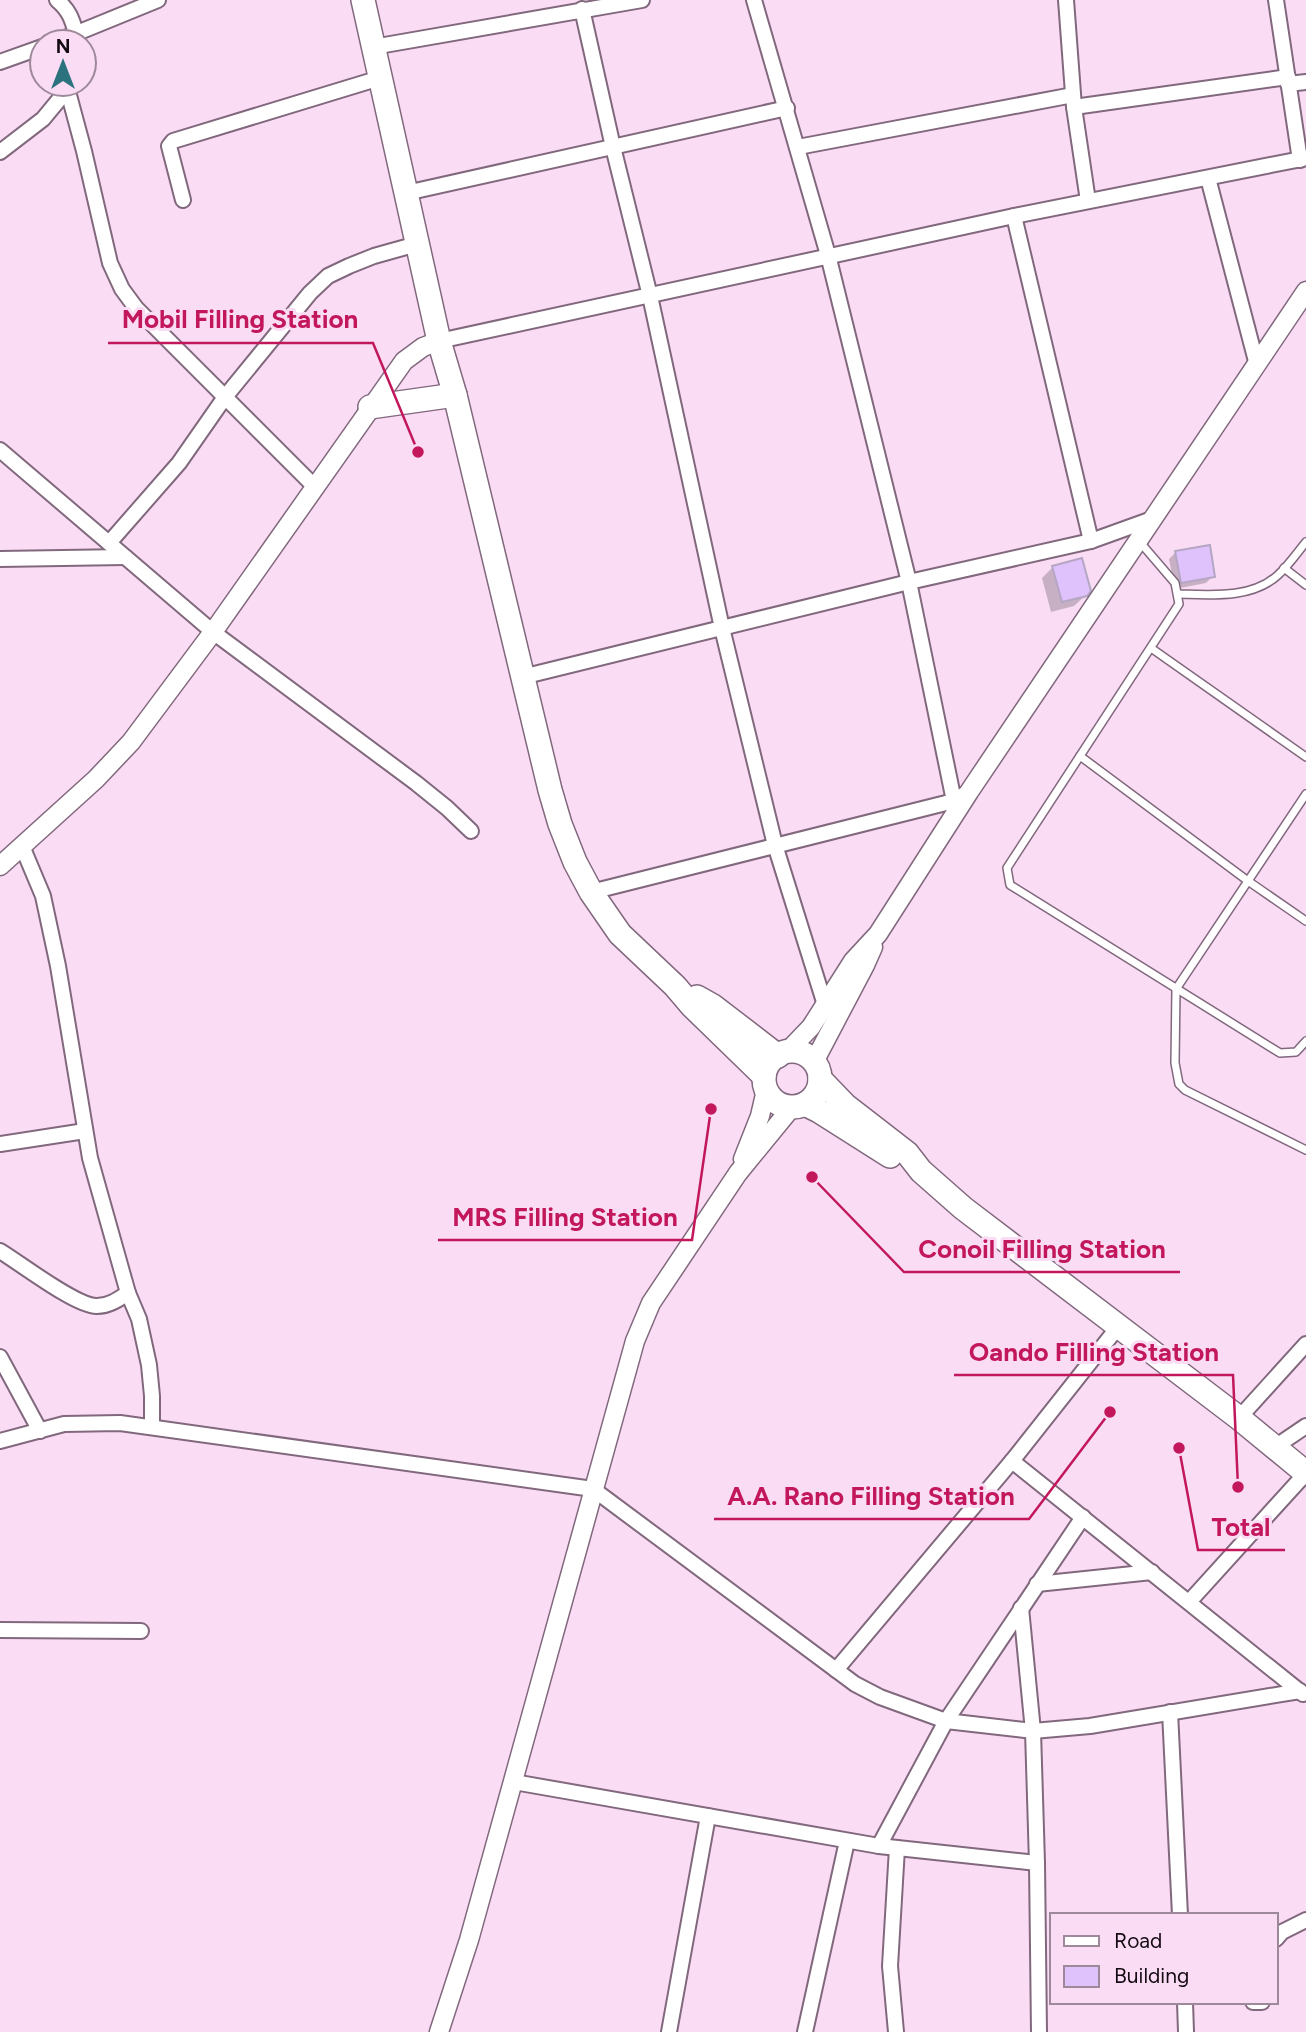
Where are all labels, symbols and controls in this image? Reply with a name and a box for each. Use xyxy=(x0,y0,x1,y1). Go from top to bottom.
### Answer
north arrow xyxy=(28,28,98,98)
text: N xyxy=(56,35,70,58)
callout: Mobil Filling Station xyxy=(108,296,373,343)
text: Mobil Filling Station xyxy=(122,303,358,335)
callout: MRS Filling Station xyxy=(438,1193,692,1240)
text: MRS Filling Station xyxy=(452,1201,678,1233)
callout: Conoil Filling Station xyxy=(904,1225,1180,1272)
text: Conoil Filling Station xyxy=(918,1233,1166,1265)
callout: Oando Filling Station xyxy=(954,1328,1233,1375)
text: Oando Filling Station xyxy=(969,1336,1219,1368)
callout: A.A. Rano Filling Station xyxy=(714,1472,1029,1519)
text: A.A. Rano Filling Station xyxy=(727,1480,1015,1512)
callout: Total xyxy=(1198,1503,1285,1550)
text: Total xyxy=(1211,1511,1271,1543)
legend xyxy=(1050,1913,1278,2004)
text: Road xyxy=(1114,1928,1162,1953)
text: Building xyxy=(1114,1963,1189,1988)

